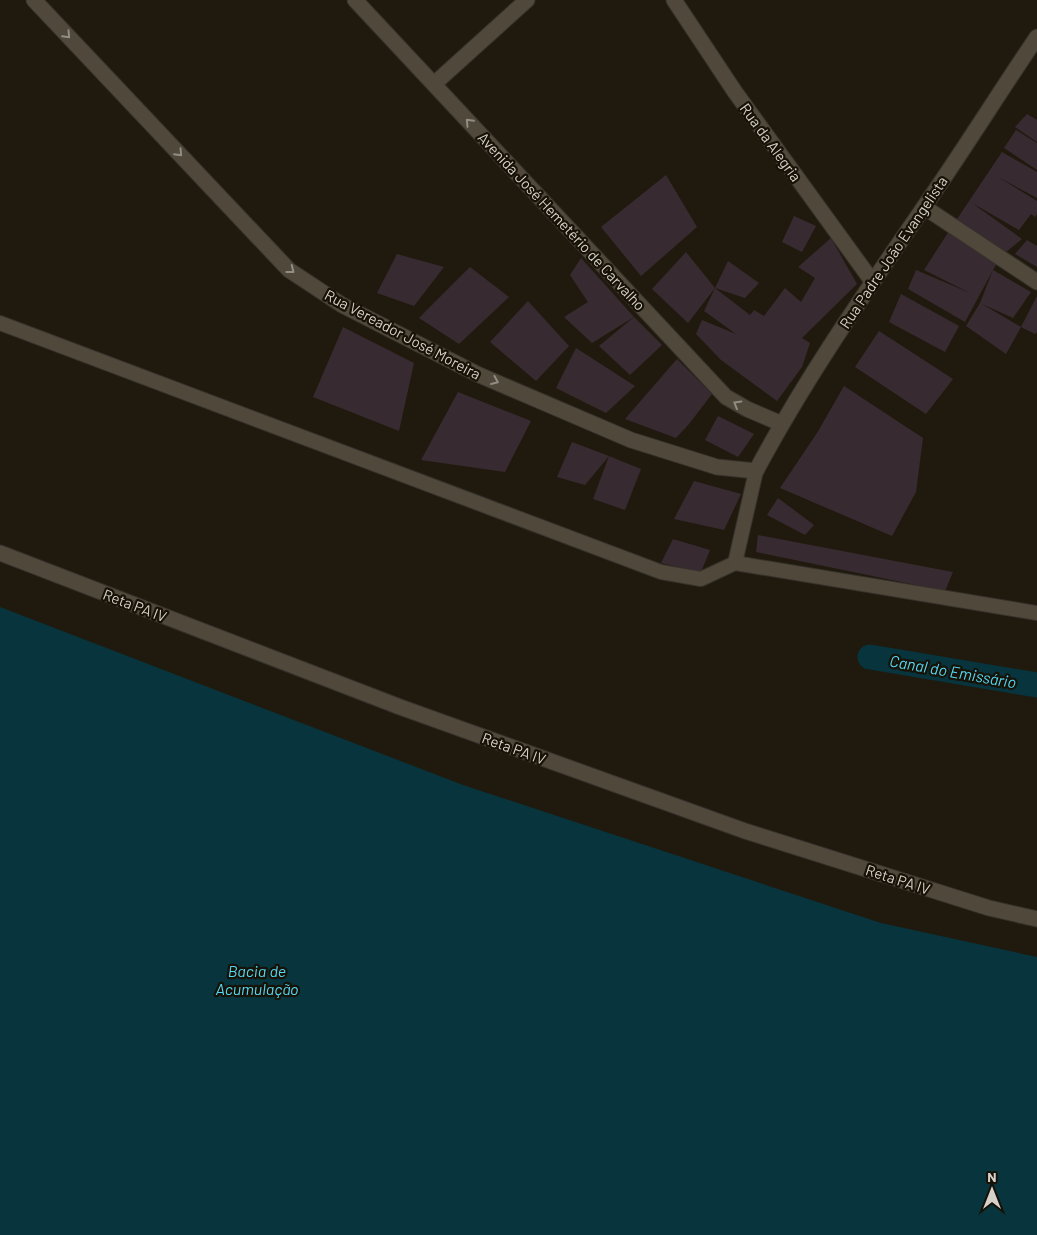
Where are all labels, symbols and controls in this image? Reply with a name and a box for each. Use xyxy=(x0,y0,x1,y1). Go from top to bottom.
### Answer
one-way arrow xyxy=(61,30,70,39)
street label: Rua da Alegria xyxy=(737,99,805,185)
one-way arrow xyxy=(466,118,475,127)
street label: Avenida José Hemetério de Carvalho xyxy=(475,128,649,314)
one-way arrow xyxy=(173,148,182,157)
street label: Rua Padre João Evangelista xyxy=(835,172,951,332)
one-way arrow xyxy=(286,265,295,274)
street label: Rua Vereador José Moreira xyxy=(322,285,484,383)
one-way arrow xyxy=(490,375,499,386)
one-way arrow xyxy=(734,400,743,410)
street label: Reta PA IV xyxy=(101,585,169,625)
water label: Canal do Emissário xyxy=(888,651,1018,691)
street label: Reta PA IV xyxy=(480,728,548,768)
street label: Reta PA IV xyxy=(864,860,933,898)
water label: Bacia de Acumulação xyxy=(215,961,299,998)
north arrow xyxy=(967,1165,1017,1215)
text: N xyxy=(987,1168,997,1185)

